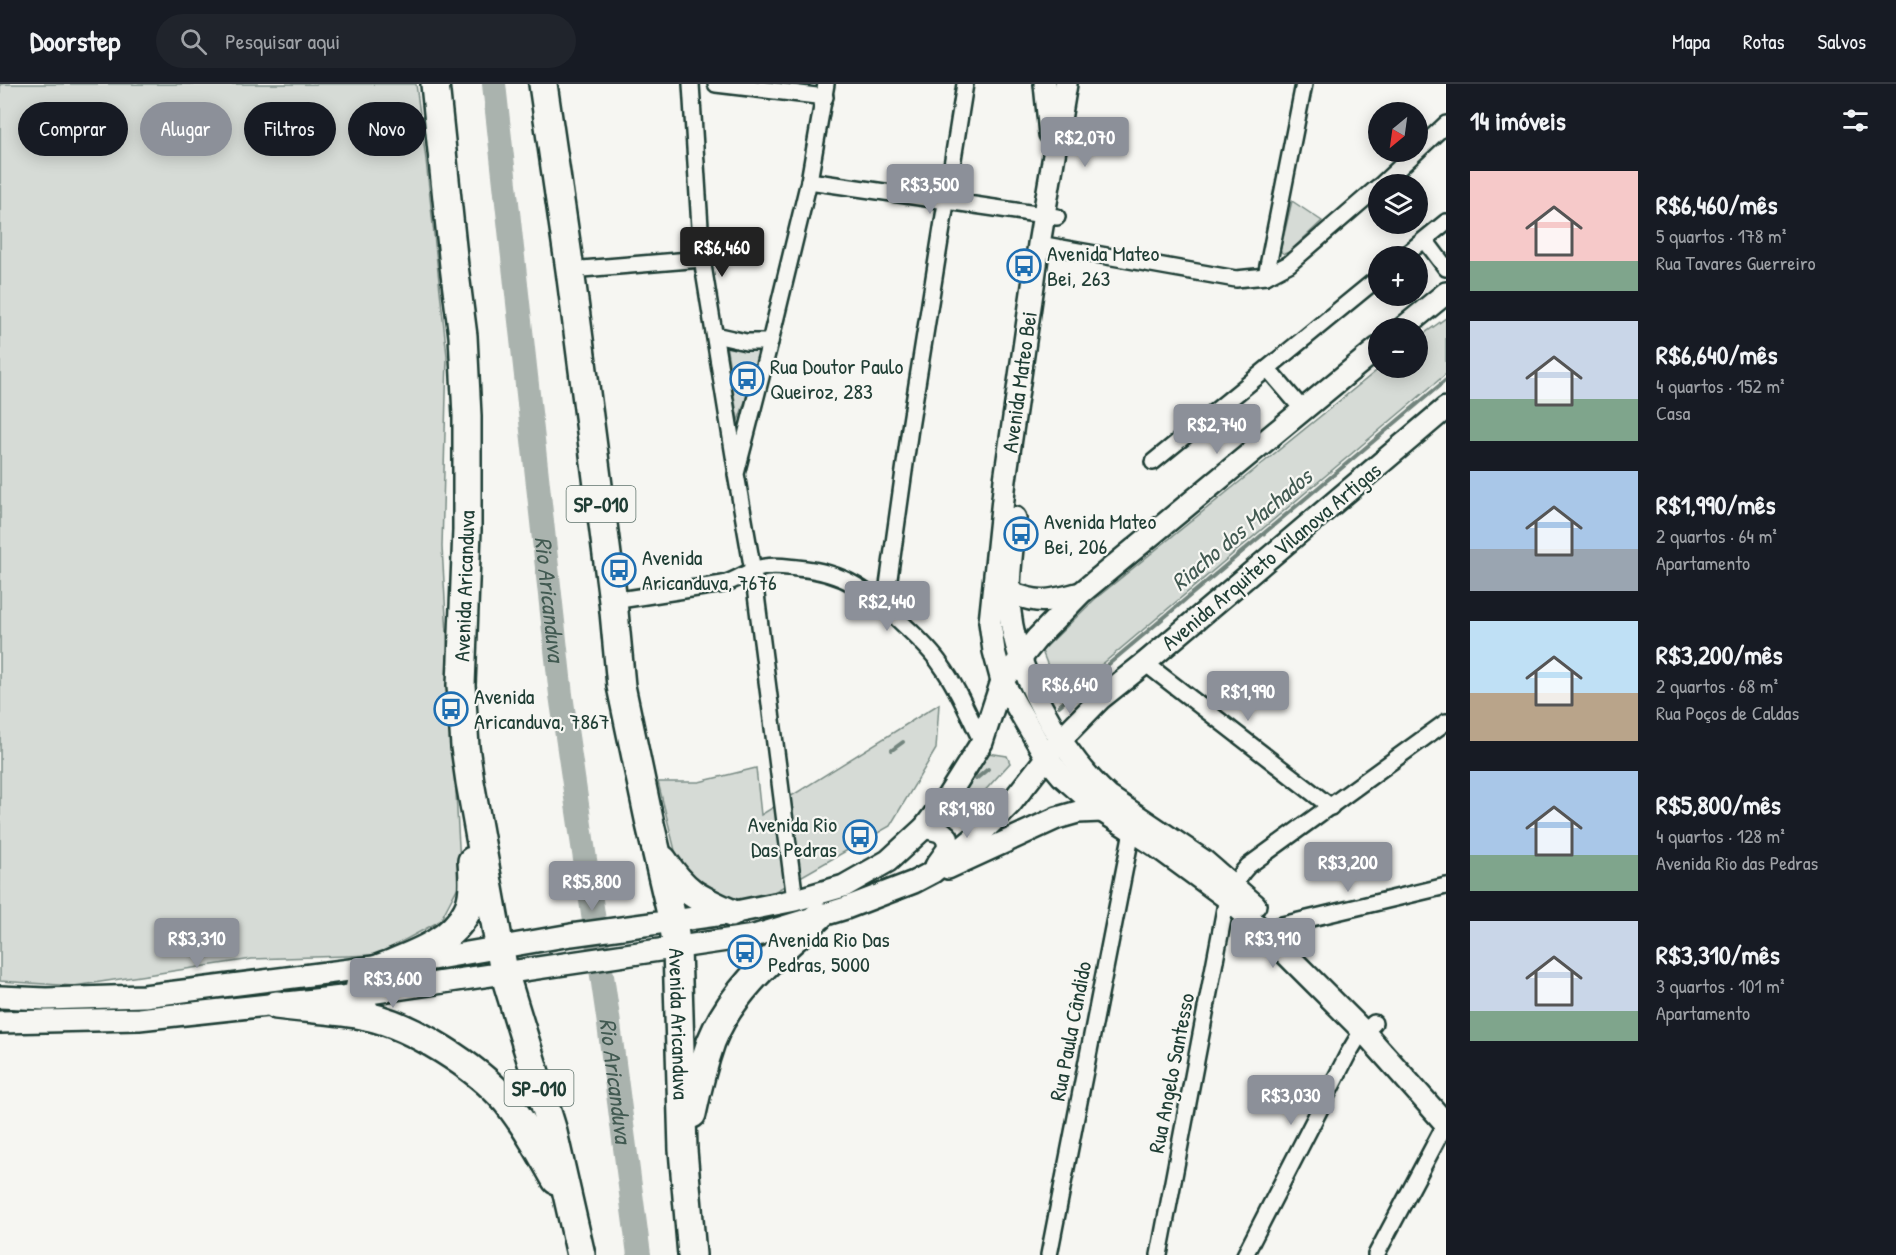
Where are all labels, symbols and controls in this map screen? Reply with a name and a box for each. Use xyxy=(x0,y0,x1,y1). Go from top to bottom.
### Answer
search box xyxy=(156,14,576,68)
text: Doorstep xyxy=(30,22,120,60)
icon: search xyxy=(177,25,210,58)
text: Pesquisar aqui xyxy=(225,26,340,56)
text: Mapa xyxy=(1672,27,1710,56)
text: Rotas xyxy=(1743,27,1785,56)
text: Salvos xyxy=(1818,27,1866,56)
chip: Comprar xyxy=(18,102,128,156)
chip: Alugar xyxy=(140,102,232,156)
chip: Filtros xyxy=(244,102,336,156)
chip: Novo xyxy=(348,102,426,156)
north arrow xyxy=(1368,102,1428,162)
map controls xyxy=(1368,102,1428,378)
text: 14 imóveis xyxy=(1470,103,1566,138)
icon: filters xyxy=(1839,104,1872,137)
pin: R$2,070 xyxy=(1030,117,1140,168)
text: R$2,070 xyxy=(1055,123,1115,150)
pin: R$3,500 xyxy=(875,164,985,215)
text: R$3,500 xyxy=(901,170,959,197)
button: layers xyxy=(1368,174,1428,234)
text: R$6,460/mês xyxy=(1656,187,1777,222)
icon: home xyxy=(1518,195,1590,267)
text: 5 quartos · 178 m² xyxy=(1656,222,1786,249)
pin: R$6,460 xyxy=(667,227,777,278)
text: R$6,460 xyxy=(694,233,750,260)
place label: Avenida Mateo Bei, 263 xyxy=(1047,238,1159,293)
button: + xyxy=(1368,246,1428,306)
bus stop icon: Avenida Mateo Bei, 263 xyxy=(1006,248,1042,284)
text: Rua Tavares Guerreiro xyxy=(1656,249,1816,276)
street label: Avenida Mateo Bei xyxy=(994,309,1044,455)
button: − xyxy=(1368,318,1428,378)
text: R$6,640/mês xyxy=(1656,337,1777,372)
icon: home xyxy=(1518,345,1590,417)
place label: Rua Doutor Paulo Queiroz, 283 xyxy=(770,351,903,406)
bus stop icon: Rua Doutor Paulo Queiroz, 283 xyxy=(729,361,765,397)
text: 4 quartos · 152 m² xyxy=(1656,372,1785,399)
text: Casa xyxy=(1656,399,1690,426)
pin: R$2,740 xyxy=(1162,404,1272,455)
text: R$2,740 xyxy=(1188,410,1246,437)
street label: Avenida Arquiteto Vilanova Artigas xyxy=(1155,455,1387,657)
water label: Riacho dos Machados xyxy=(1164,459,1320,597)
road number: SP-010 xyxy=(566,486,636,522)
text: R$1,990/mês xyxy=(1656,487,1775,522)
icon: home xyxy=(1518,495,1590,567)
place label: Avenida Mateo Bei, 206 xyxy=(1044,506,1156,561)
street label: Avenida Aricanduva xyxy=(446,509,482,662)
bus stop icon: Avenida Mateo Bei, 206 xyxy=(1003,516,1039,552)
text: 2 quartos · 64 m² xyxy=(1656,522,1777,549)
water label: Rio Aricanduva xyxy=(528,535,573,666)
place label: Avenida Aricanduva, 7676 xyxy=(642,542,777,597)
text: Apartamento xyxy=(1656,549,1750,576)
bus stop icon: Avenida Aricanduva, 7676 xyxy=(601,552,637,588)
pin: R$2,440 xyxy=(832,581,942,632)
text: R$2,440 xyxy=(859,587,915,614)
text: R$3,200/mês xyxy=(1656,637,1782,672)
icon: home xyxy=(1518,645,1590,717)
pin: R$6,640 xyxy=(1015,664,1125,715)
text: R$6,640 xyxy=(1042,670,1098,697)
pin: R$1,990 xyxy=(1193,671,1303,722)
text: 2 quartos · 68 m² xyxy=(1656,672,1778,699)
text: R$1,990 xyxy=(1221,677,1275,704)
place label: Avenida Aricanduva, 7867 xyxy=(474,681,610,736)
bus stop icon: Avenida Aricanduva, 7867 xyxy=(433,691,469,727)
text: Rua Poços de Caldas xyxy=(1656,699,1799,726)
text: R$5,800/mês xyxy=(1656,787,1781,822)
pin: R$1,980 xyxy=(912,788,1022,839)
text: R$1,980 xyxy=(939,794,995,821)
icon: home xyxy=(1518,795,1590,867)
place label: Avenida Rio Das Pedras xyxy=(748,809,837,864)
bus stop icon: Avenida Rio Das Pedras xyxy=(842,819,878,855)
text: 4 quartos · 128 m² xyxy=(1656,822,1785,849)
pin: R$3,200 xyxy=(1293,842,1403,893)
text: R$3,200 xyxy=(1318,848,1378,875)
text: Avenida Rio das Pedras xyxy=(1656,849,1818,876)
pin: R$5,800 xyxy=(537,861,647,912)
text: R$5,800 xyxy=(563,867,621,894)
pin: R$3,310 xyxy=(142,918,252,969)
pin: R$3,910 xyxy=(1218,918,1328,969)
text: R$3,310 xyxy=(168,924,226,951)
place label: Avenida Rio Das Pedras, 5000 xyxy=(768,924,890,979)
text: R$3,910 xyxy=(1245,924,1301,951)
bus stop icon: Avenida Rio Das Pedras, 5000 xyxy=(727,934,763,970)
text: R$3,310/mês xyxy=(1656,937,1780,972)
icon: home xyxy=(1518,945,1590,1017)
street label: Avenida Aricanduva xyxy=(662,948,697,1100)
pin: R$3,600 xyxy=(338,958,448,1009)
street label: Rua Paula Cândido xyxy=(1042,959,1098,1103)
text: R$3,600 xyxy=(364,964,422,991)
text: 3 quartos · 101 m² xyxy=(1656,972,1784,999)
street label: Rua Angelo Santesso xyxy=(1141,990,1201,1156)
text: Apartamento xyxy=(1656,999,1750,1026)
water label: Rio Aricanduva xyxy=(592,1016,641,1147)
road number: SP-010 xyxy=(504,1070,574,1106)
pin: R$3,030 xyxy=(1236,1075,1346,1126)
text: R$3,030 xyxy=(1261,1081,1321,1108)

